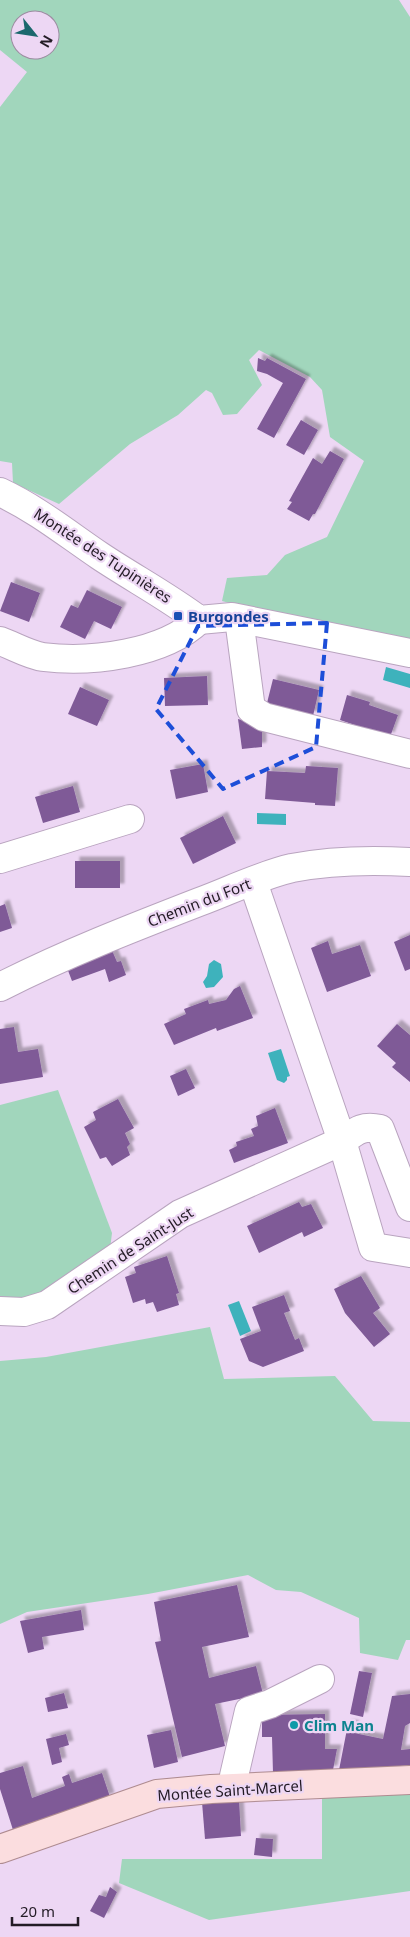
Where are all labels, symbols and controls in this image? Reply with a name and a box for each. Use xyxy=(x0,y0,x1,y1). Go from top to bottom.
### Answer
north arrow xyxy=(10,10,60,60)
text: N xyxy=(36,32,58,51)
street label: Montée des Tupinières xyxy=(30,503,176,607)
place label: Burgondes xyxy=(188,606,269,626)
marker: Burgondes xyxy=(172,610,184,622)
street label: Chemin du Fort xyxy=(144,873,254,931)
street label: Chemin de Saint-Just xyxy=(63,1202,197,1298)
place label: Clim Man xyxy=(304,1715,374,1735)
marker: Clim Man xyxy=(288,1719,300,1731)
street label: Montée Saint-Marcel xyxy=(157,1775,303,1805)
scale bar xyxy=(12,1894,79,1926)
text: 20 m xyxy=(20,1901,55,1921)

